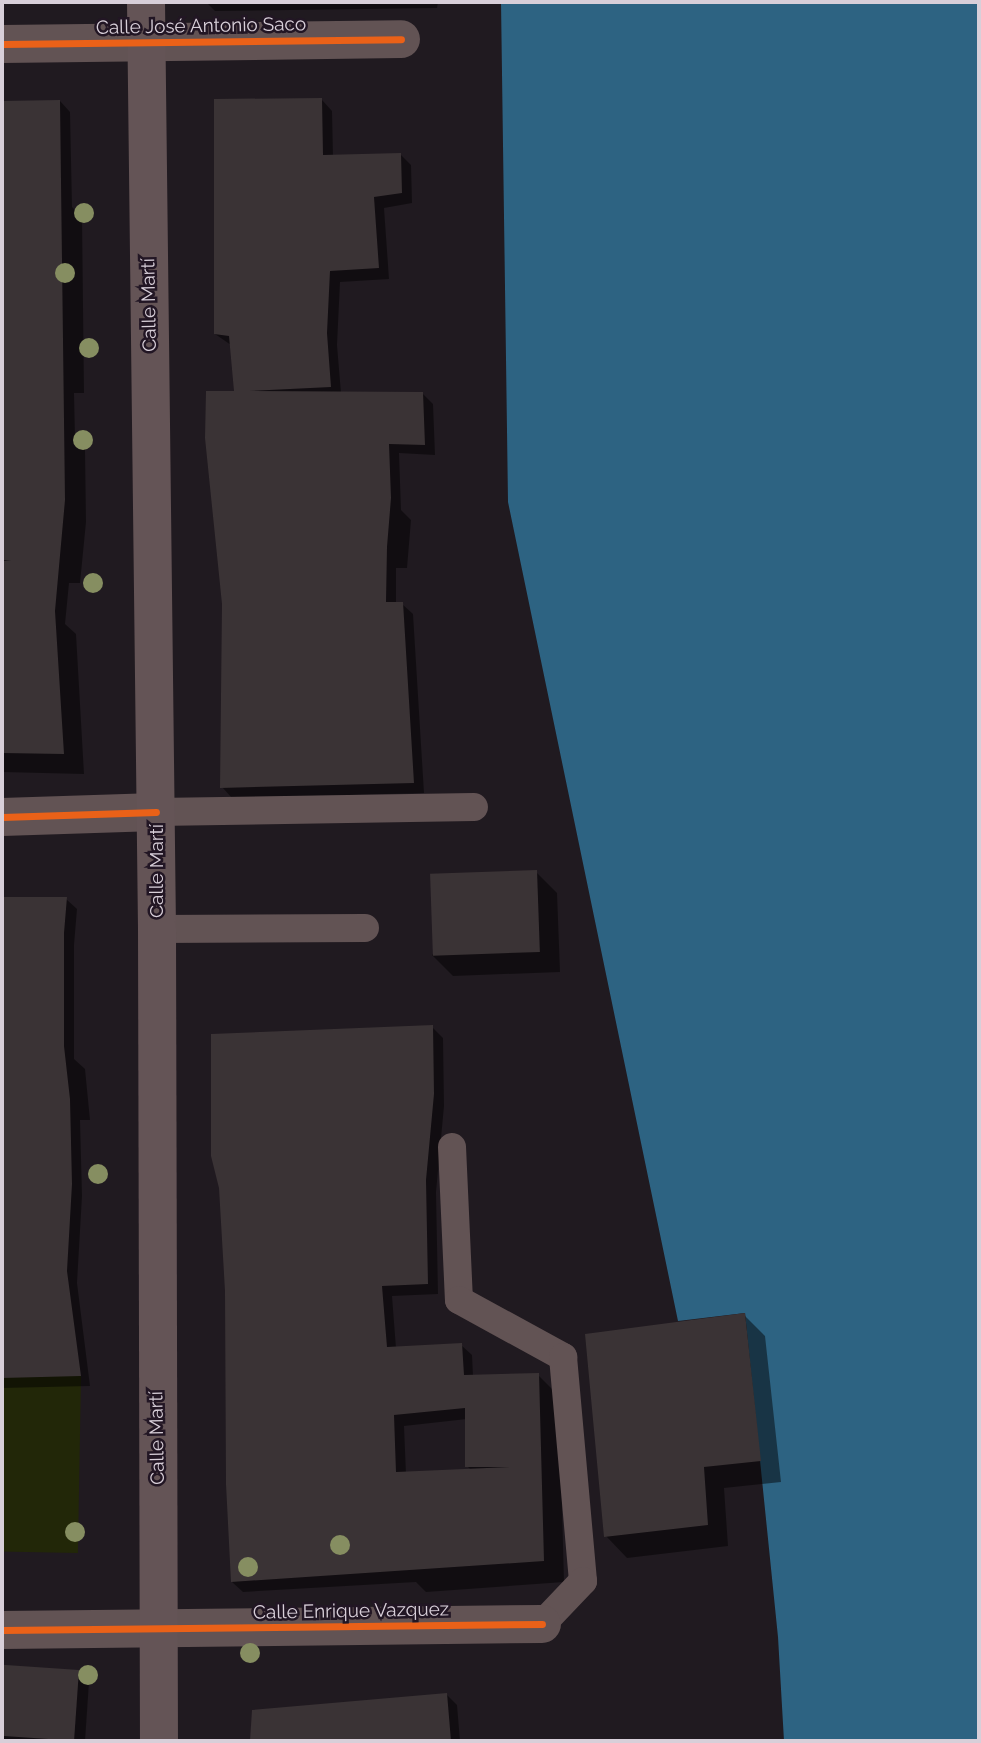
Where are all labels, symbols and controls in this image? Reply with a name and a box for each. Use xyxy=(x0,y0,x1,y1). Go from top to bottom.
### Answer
street label: Calle José Antonio Saco xyxy=(95,13,307,39)
street label: Calle Martí xyxy=(137,258,161,352)
street label: Calle Martí xyxy=(146,824,168,918)
street label: Calle Martí xyxy=(145,1391,169,1485)
street label: Calle Enrique Vazquez xyxy=(252,1598,450,1624)

